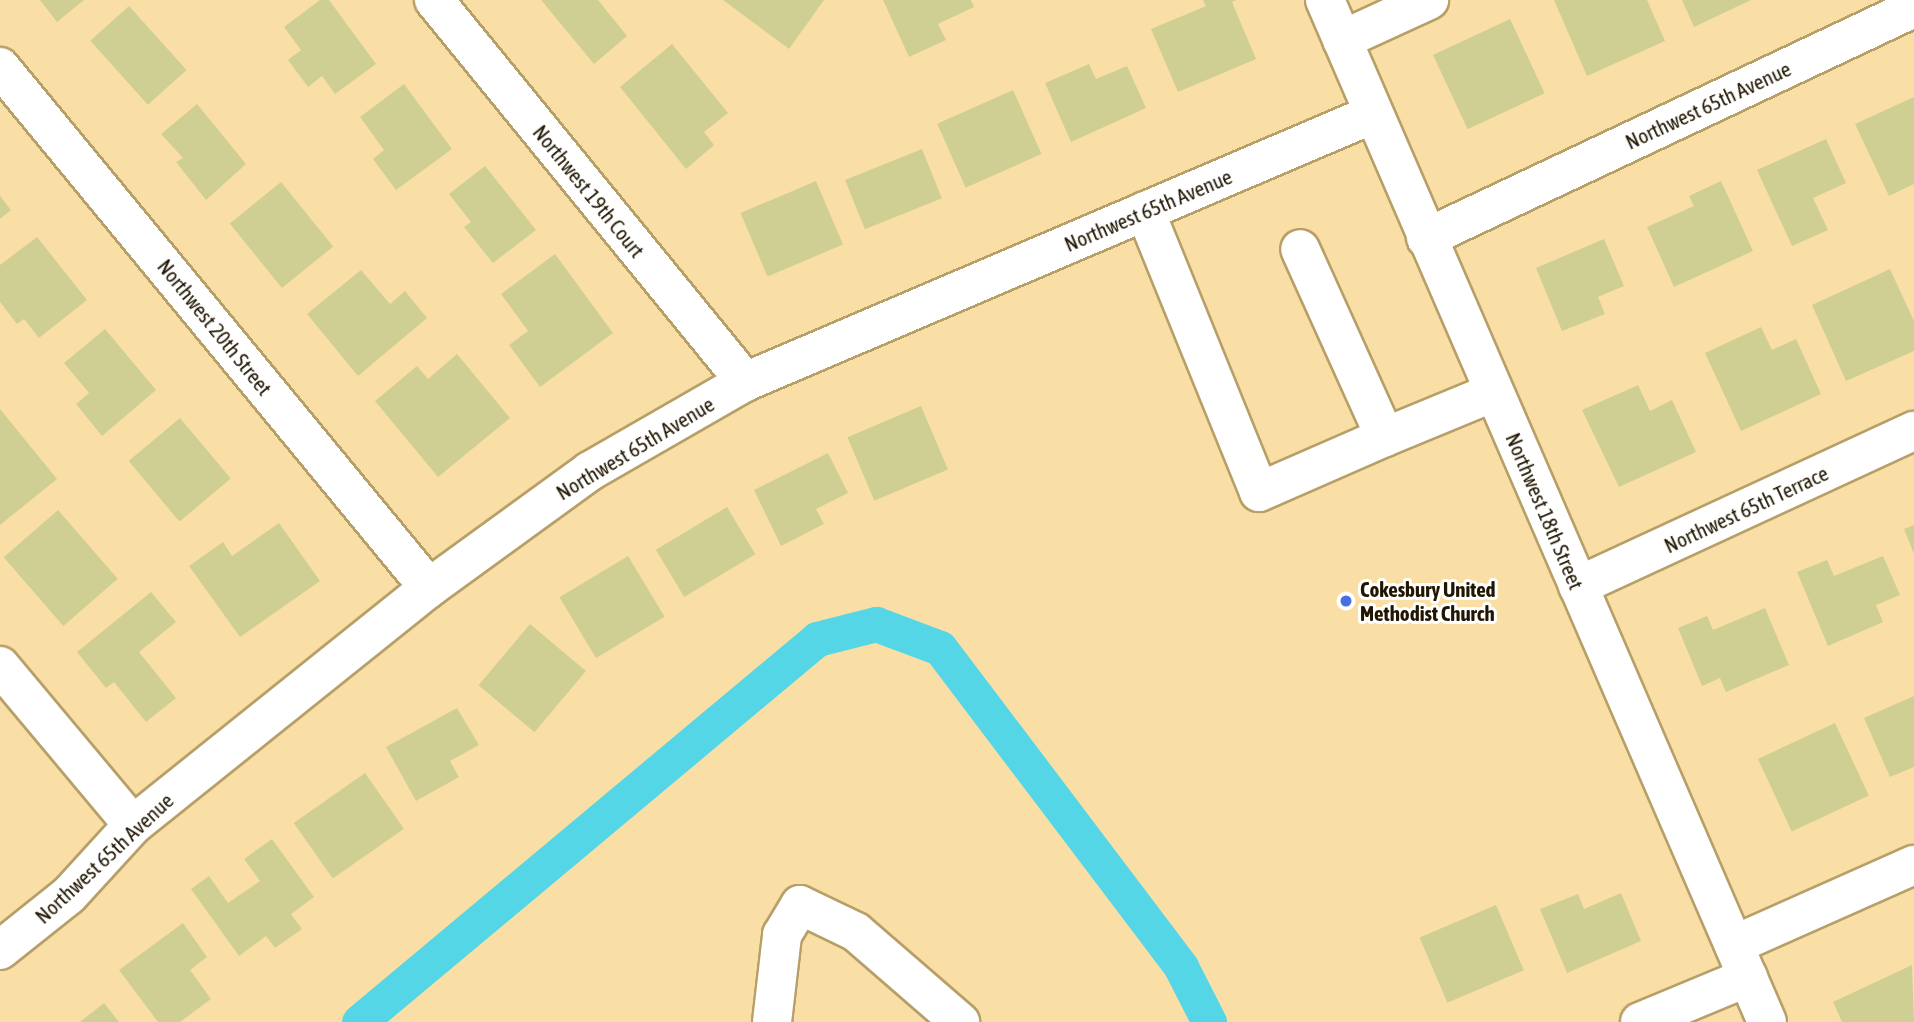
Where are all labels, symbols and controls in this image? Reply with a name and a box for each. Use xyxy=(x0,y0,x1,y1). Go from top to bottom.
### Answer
street label: Northwest 65th Avenue xyxy=(1621,56,1795,154)
street label: Northwest 19th Court xyxy=(528,120,650,262)
street label: Northwest 65th Avenue xyxy=(1060,163,1236,257)
street label: Northwest 20th Street xyxy=(152,254,278,400)
street label: Northwest 65th Avenue xyxy=(552,391,718,505)
street label: Northwest 18th Street xyxy=(1501,429,1589,593)
street label: Northwest 65th Terrace xyxy=(1660,460,1832,558)
place label: Cokesbury United Methodist Church xyxy=(1360,576,1496,626)
marker: Cokesbury United Methodist Church xyxy=(1338,593,1354,609)
street label: Northwest 65th Avenue xyxy=(30,788,178,928)

